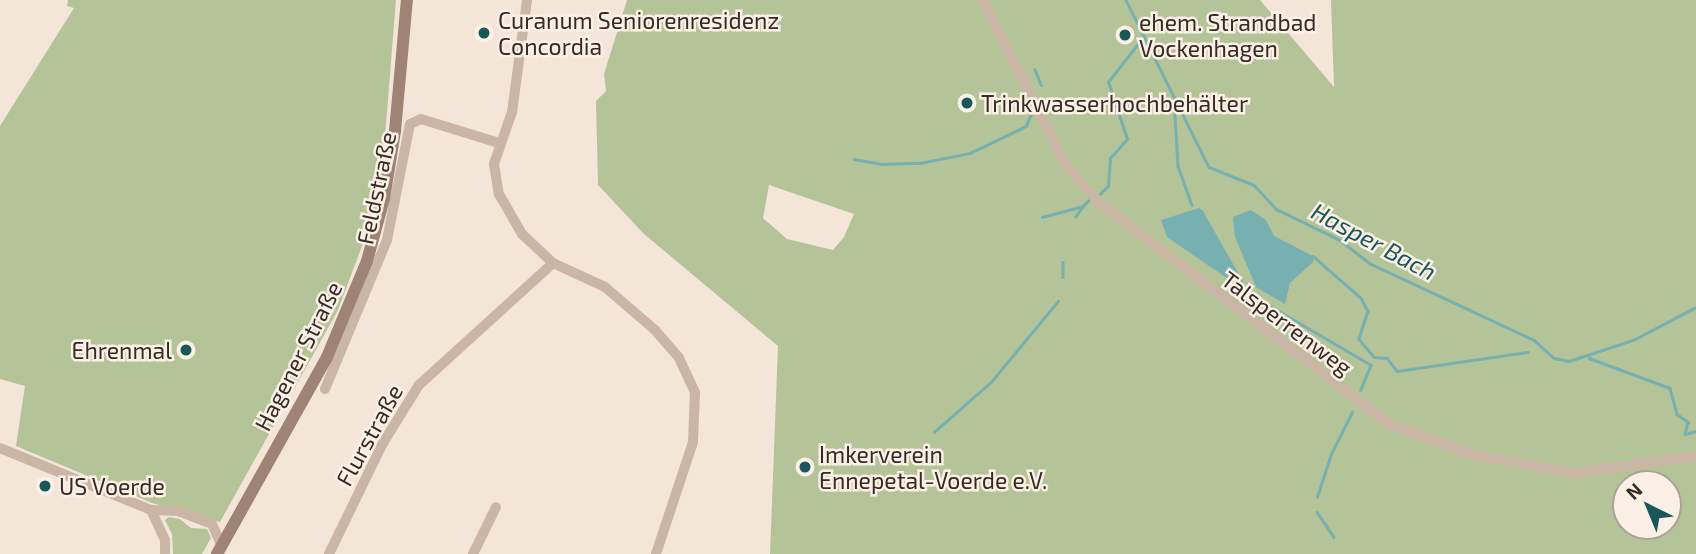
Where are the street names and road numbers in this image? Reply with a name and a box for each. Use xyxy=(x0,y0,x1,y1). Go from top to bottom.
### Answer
street label: Feldstraße xyxy=(351,129,401,247)
street label: Talsperrenweg xyxy=(1216,265,1358,381)
street label: Hagener Straße xyxy=(248,276,348,436)
street label: Flurstraße xyxy=(330,379,408,491)

